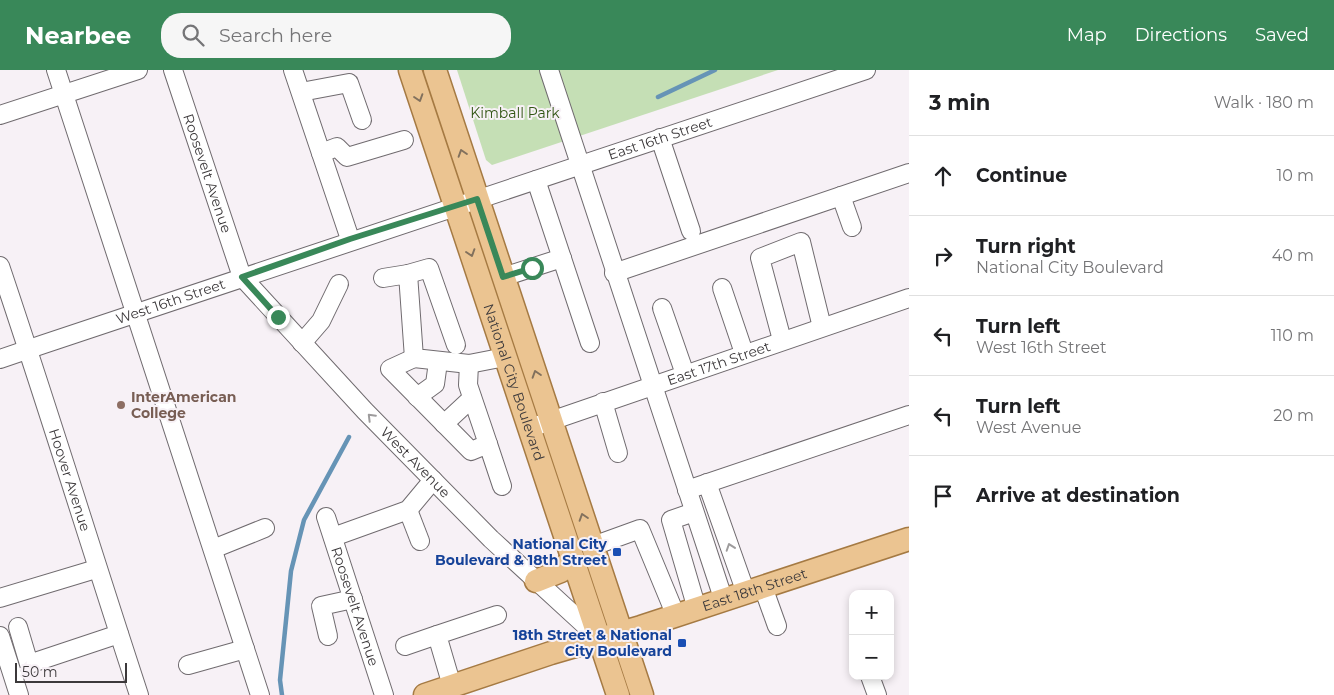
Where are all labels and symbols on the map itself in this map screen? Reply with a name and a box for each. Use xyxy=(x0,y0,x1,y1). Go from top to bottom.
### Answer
one-way arrow xyxy=(413,93,423,102)
park label: Kimball Park xyxy=(470,104,560,122)
street label: Roosevelt Avenue xyxy=(179,111,236,235)
street label: East 16th Street xyxy=(606,113,715,164)
one-way arrow xyxy=(458,149,468,158)
one-way arrow xyxy=(465,248,475,256)
route start xyxy=(521,257,544,280)
street label: West 16th Street xyxy=(113,275,228,328)
street label: National City Boulevard xyxy=(479,301,548,463)
route end xyxy=(267,306,290,329)
street label: East 17th Street xyxy=(665,337,773,389)
one-way arrow xyxy=(531,370,541,379)
place label: InterAmerican College xyxy=(131,388,236,422)
marker: InterAmerican College xyxy=(115,399,127,411)
one-way arrow xyxy=(367,414,376,423)
street label: West Avenue xyxy=(377,423,454,501)
street label: Hoover Avenue xyxy=(45,426,95,533)
one-way arrow xyxy=(579,513,589,522)
place label: National City Boulevard & 18th Street xyxy=(435,535,608,569)
one-way arrow xyxy=(726,543,736,552)
street label: Roosevelt Avenue xyxy=(327,544,383,668)
marker: National City Boulevard & 18th Street xyxy=(611,546,623,558)
street label: East 18th Street xyxy=(700,564,809,615)
place label: 18th Street & National City Boulevard xyxy=(513,626,672,660)
marker: 18th Street & National City Boulevard xyxy=(676,637,688,649)
scale bar xyxy=(15,660,128,683)

